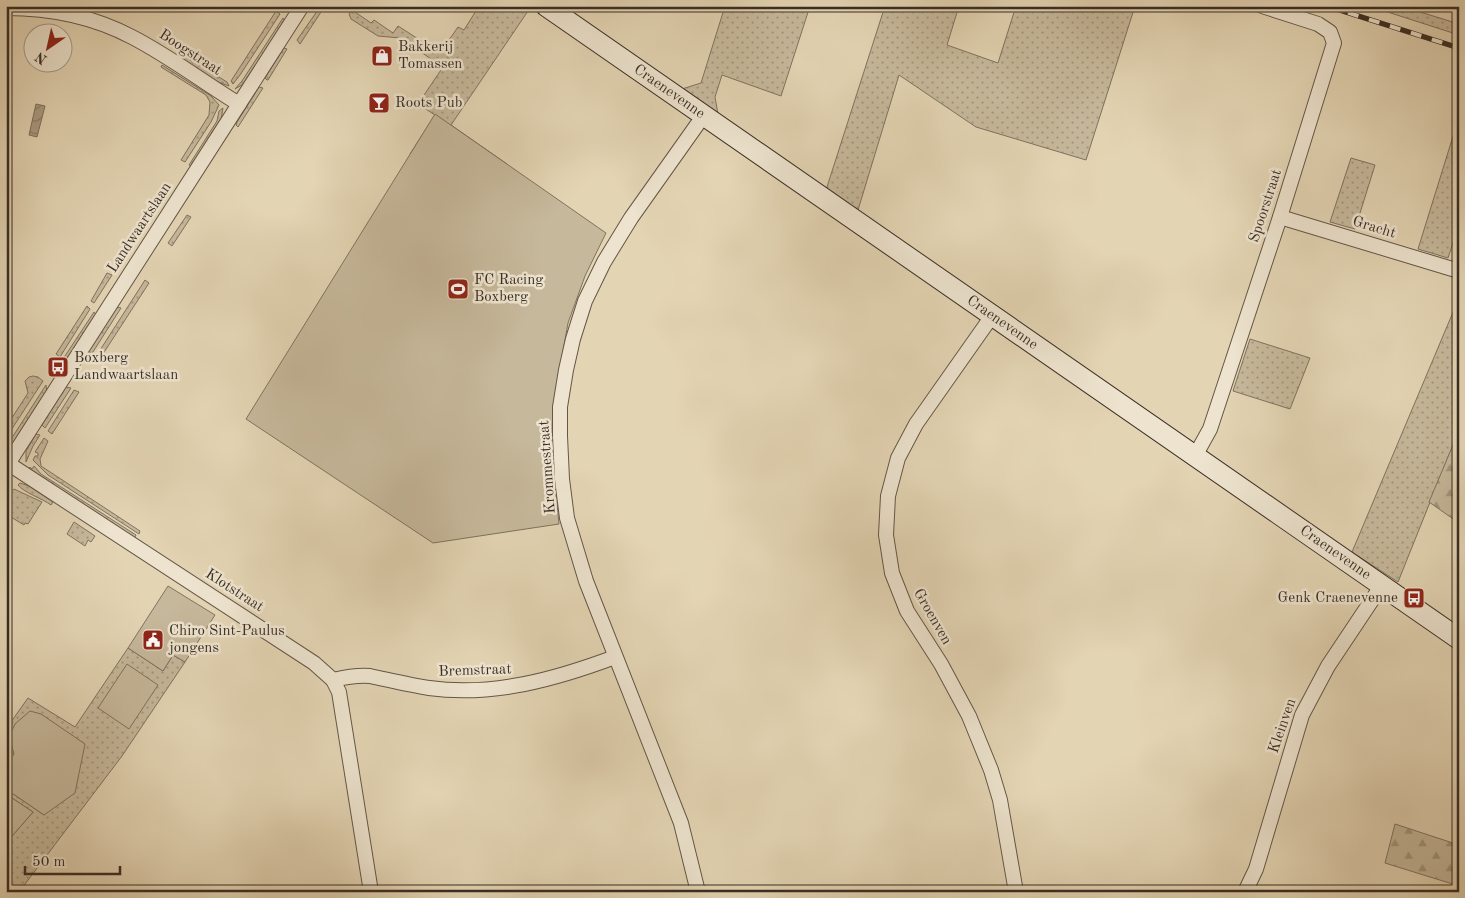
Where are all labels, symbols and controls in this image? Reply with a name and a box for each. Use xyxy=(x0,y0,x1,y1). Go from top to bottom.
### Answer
north arrow xyxy=(22,22,72,72)
street label: Boogstraat xyxy=(156,27,224,79)
place label: Bakkerij Tomassen xyxy=(398,40,462,72)
shop icon: Bakkerij Tomassen xyxy=(370,44,394,68)
text: N xyxy=(33,49,50,67)
street label: Craenevenne xyxy=(631,62,707,122)
bar icon: Roots Pub xyxy=(367,91,391,115)
place label: Roots Pub xyxy=(395,96,462,111)
street label: Spoorstraat xyxy=(1247,167,1285,245)
street label: Landwaartslaan xyxy=(105,180,175,276)
street label: Gracht xyxy=(1351,214,1397,242)
place label: FC Racing Boxberg xyxy=(474,273,543,305)
sports icon: FC Racing Boxberg xyxy=(446,277,470,301)
street label: Craenevenne xyxy=(964,293,1040,353)
place label: Boxberg Landwaartslaan xyxy=(74,351,178,383)
bus stop icon: Boxberg Landwaartslaan xyxy=(46,355,70,379)
street label: Krommestraat xyxy=(537,420,559,514)
street label: Craenevenne xyxy=(1297,523,1373,583)
street label: Klotstraat xyxy=(202,567,266,615)
bus stop icon: Genk Craenevenne xyxy=(1402,586,1426,610)
street label: Groenven xyxy=(910,587,954,647)
place label: Genk Craenevenne xyxy=(1277,591,1398,606)
place label: Chiro Sint-Paulus jongens xyxy=(168,624,285,656)
public building icon: Chiro Sint-Paulus jongens xyxy=(141,628,165,652)
street label: Bremstraat xyxy=(438,662,512,680)
street label: Kleinven xyxy=(1267,697,1299,755)
scale bar xyxy=(25,843,120,875)
text: 50 m xyxy=(32,855,66,870)

